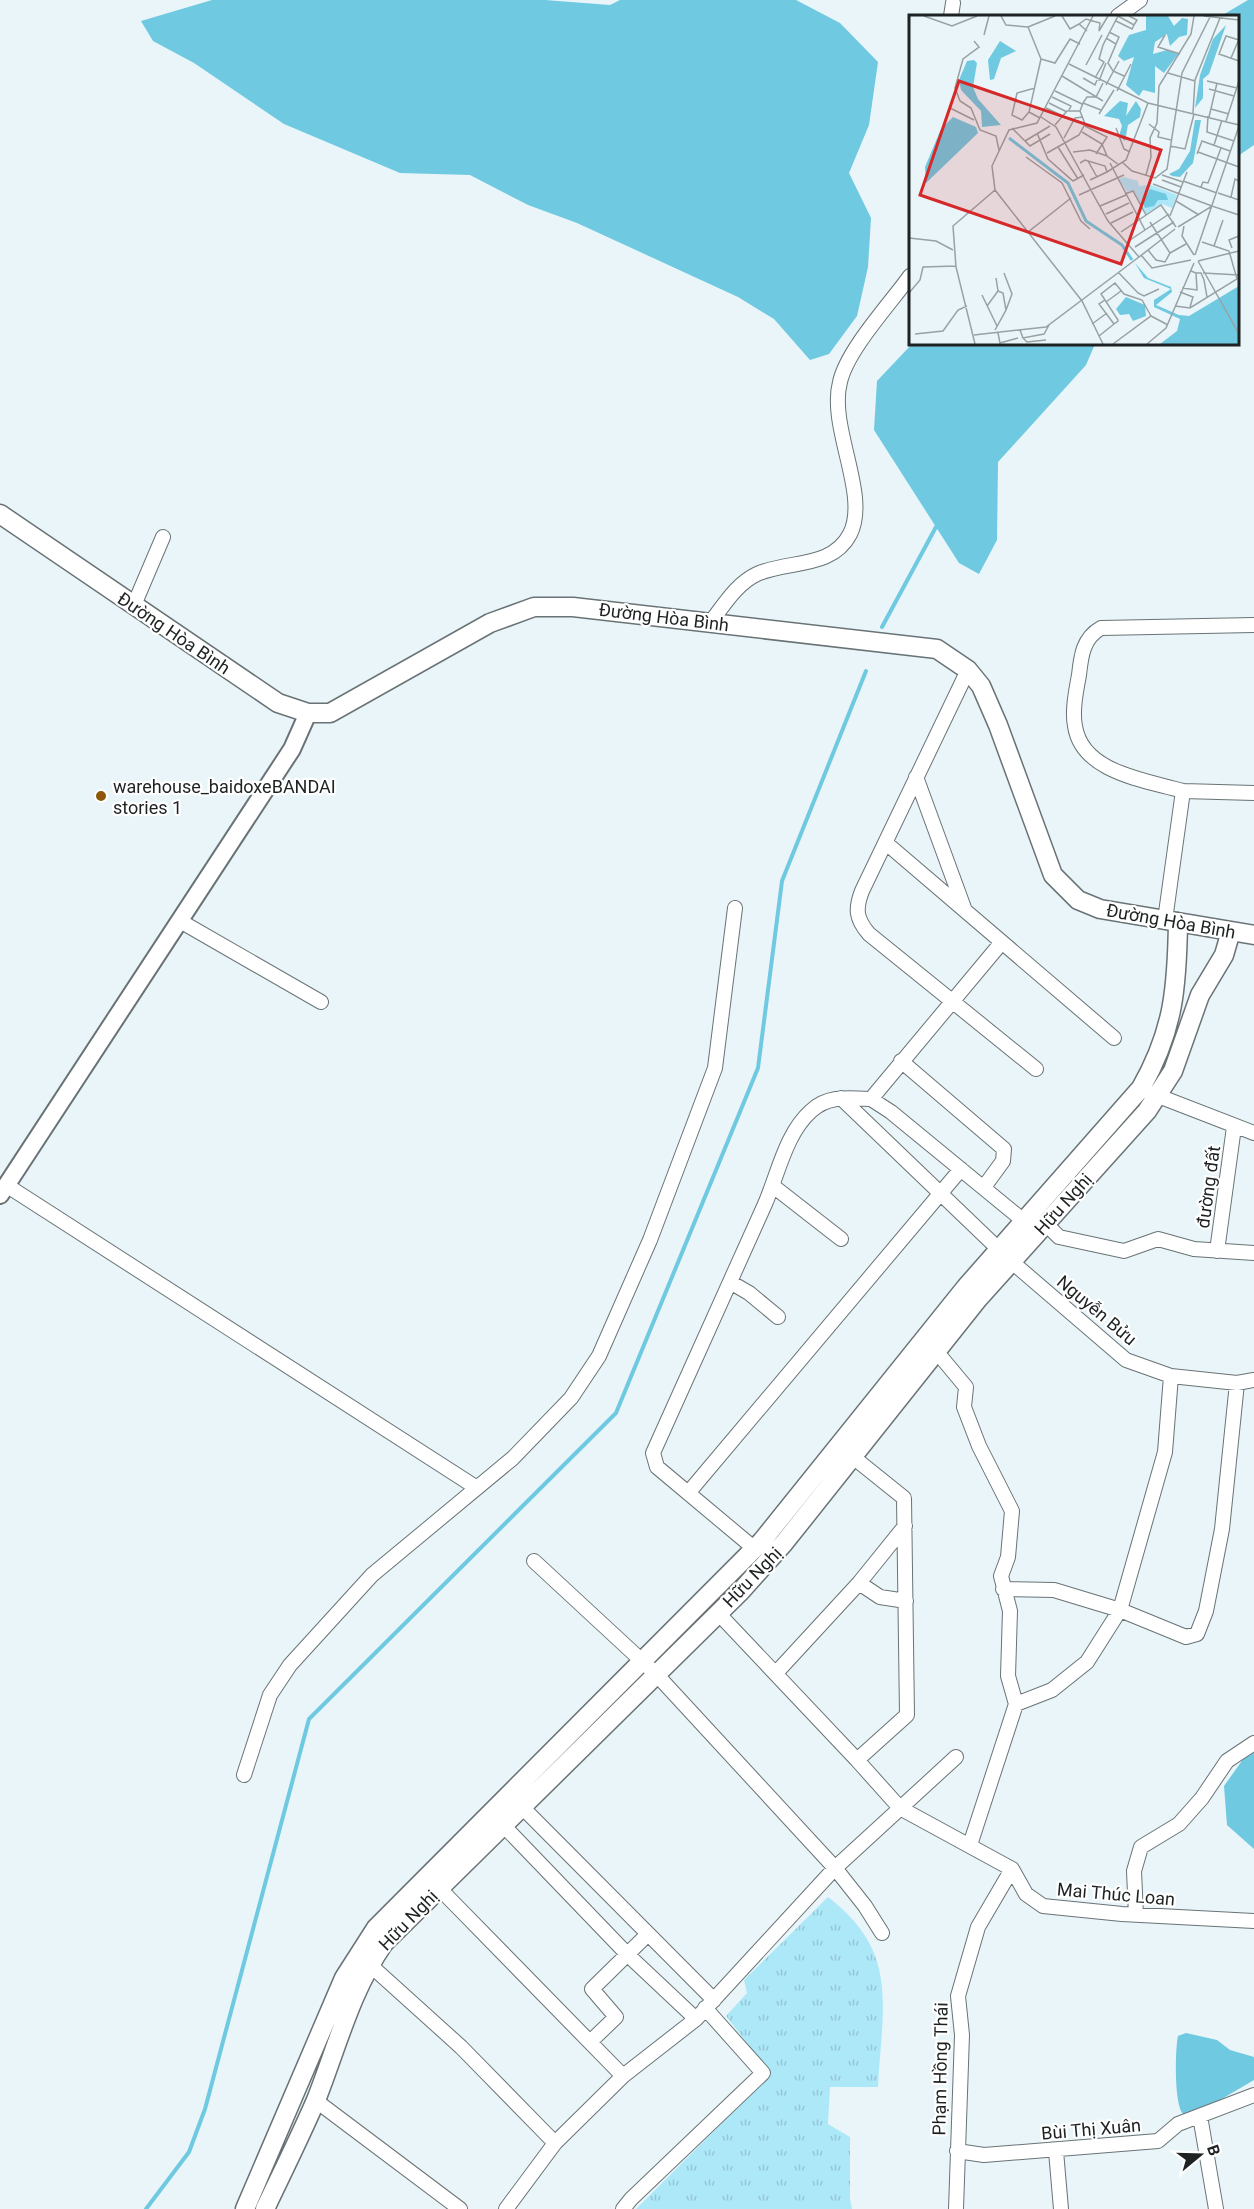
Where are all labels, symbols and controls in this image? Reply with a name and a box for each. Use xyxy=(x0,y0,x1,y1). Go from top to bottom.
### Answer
inset map xyxy=(909,15,1239,345)
street label: Đường Hòa Bình xyxy=(114,588,234,678)
street label: Đường Hòa Bình xyxy=(598,599,730,635)
place label: warehouse_baidoxeBANDAI stories 1 xyxy=(113,776,336,818)
marker: warehouse_baidoxeBANDAI stories 1 xyxy=(94,789,108,803)
street label: Đường Hòa Bình xyxy=(1105,899,1237,943)
street label: đường đất xyxy=(1192,1144,1224,1230)
street label: Hữu Nghị xyxy=(1030,1169,1096,1239)
street label: Nguyễn Bửu xyxy=(1053,1271,1141,1349)
street label: Hữu Nghị xyxy=(718,1543,786,1611)
street label: Mai Thúc Loan xyxy=(1056,1878,1176,1910)
street label: Hữu Nghị xyxy=(374,1886,442,1954)
street label: Phạm Hồng Thái xyxy=(928,2002,952,2136)
street label: Bùi Thị Xuân xyxy=(1040,2114,1142,2144)
north arrow xyxy=(1170,2125,1230,2185)
text: B xyxy=(1203,2142,1224,2158)

